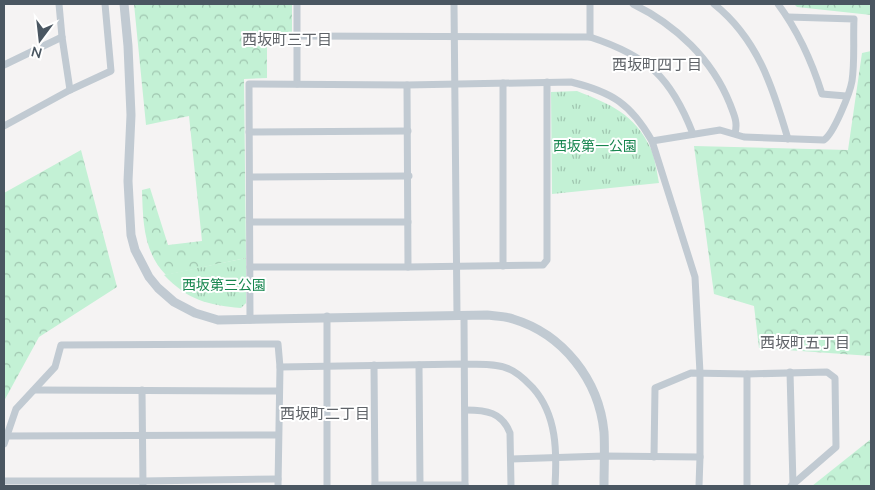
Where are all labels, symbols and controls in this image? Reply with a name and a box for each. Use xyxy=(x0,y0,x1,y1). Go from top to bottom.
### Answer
north arrow xyxy=(15,15,65,65)
district label: 西坂町三丁目 xyxy=(242,30,332,49)
text: N xyxy=(29,42,44,63)
district label: 西坂町四丁目 xyxy=(612,55,702,74)
park label: 西坂第一公園 xyxy=(553,137,637,155)
park label: 西坂第三公園 xyxy=(182,276,266,294)
district label: 西坂町五丁目 xyxy=(760,333,850,352)
district label: 西坂町二丁目 xyxy=(280,404,370,423)

